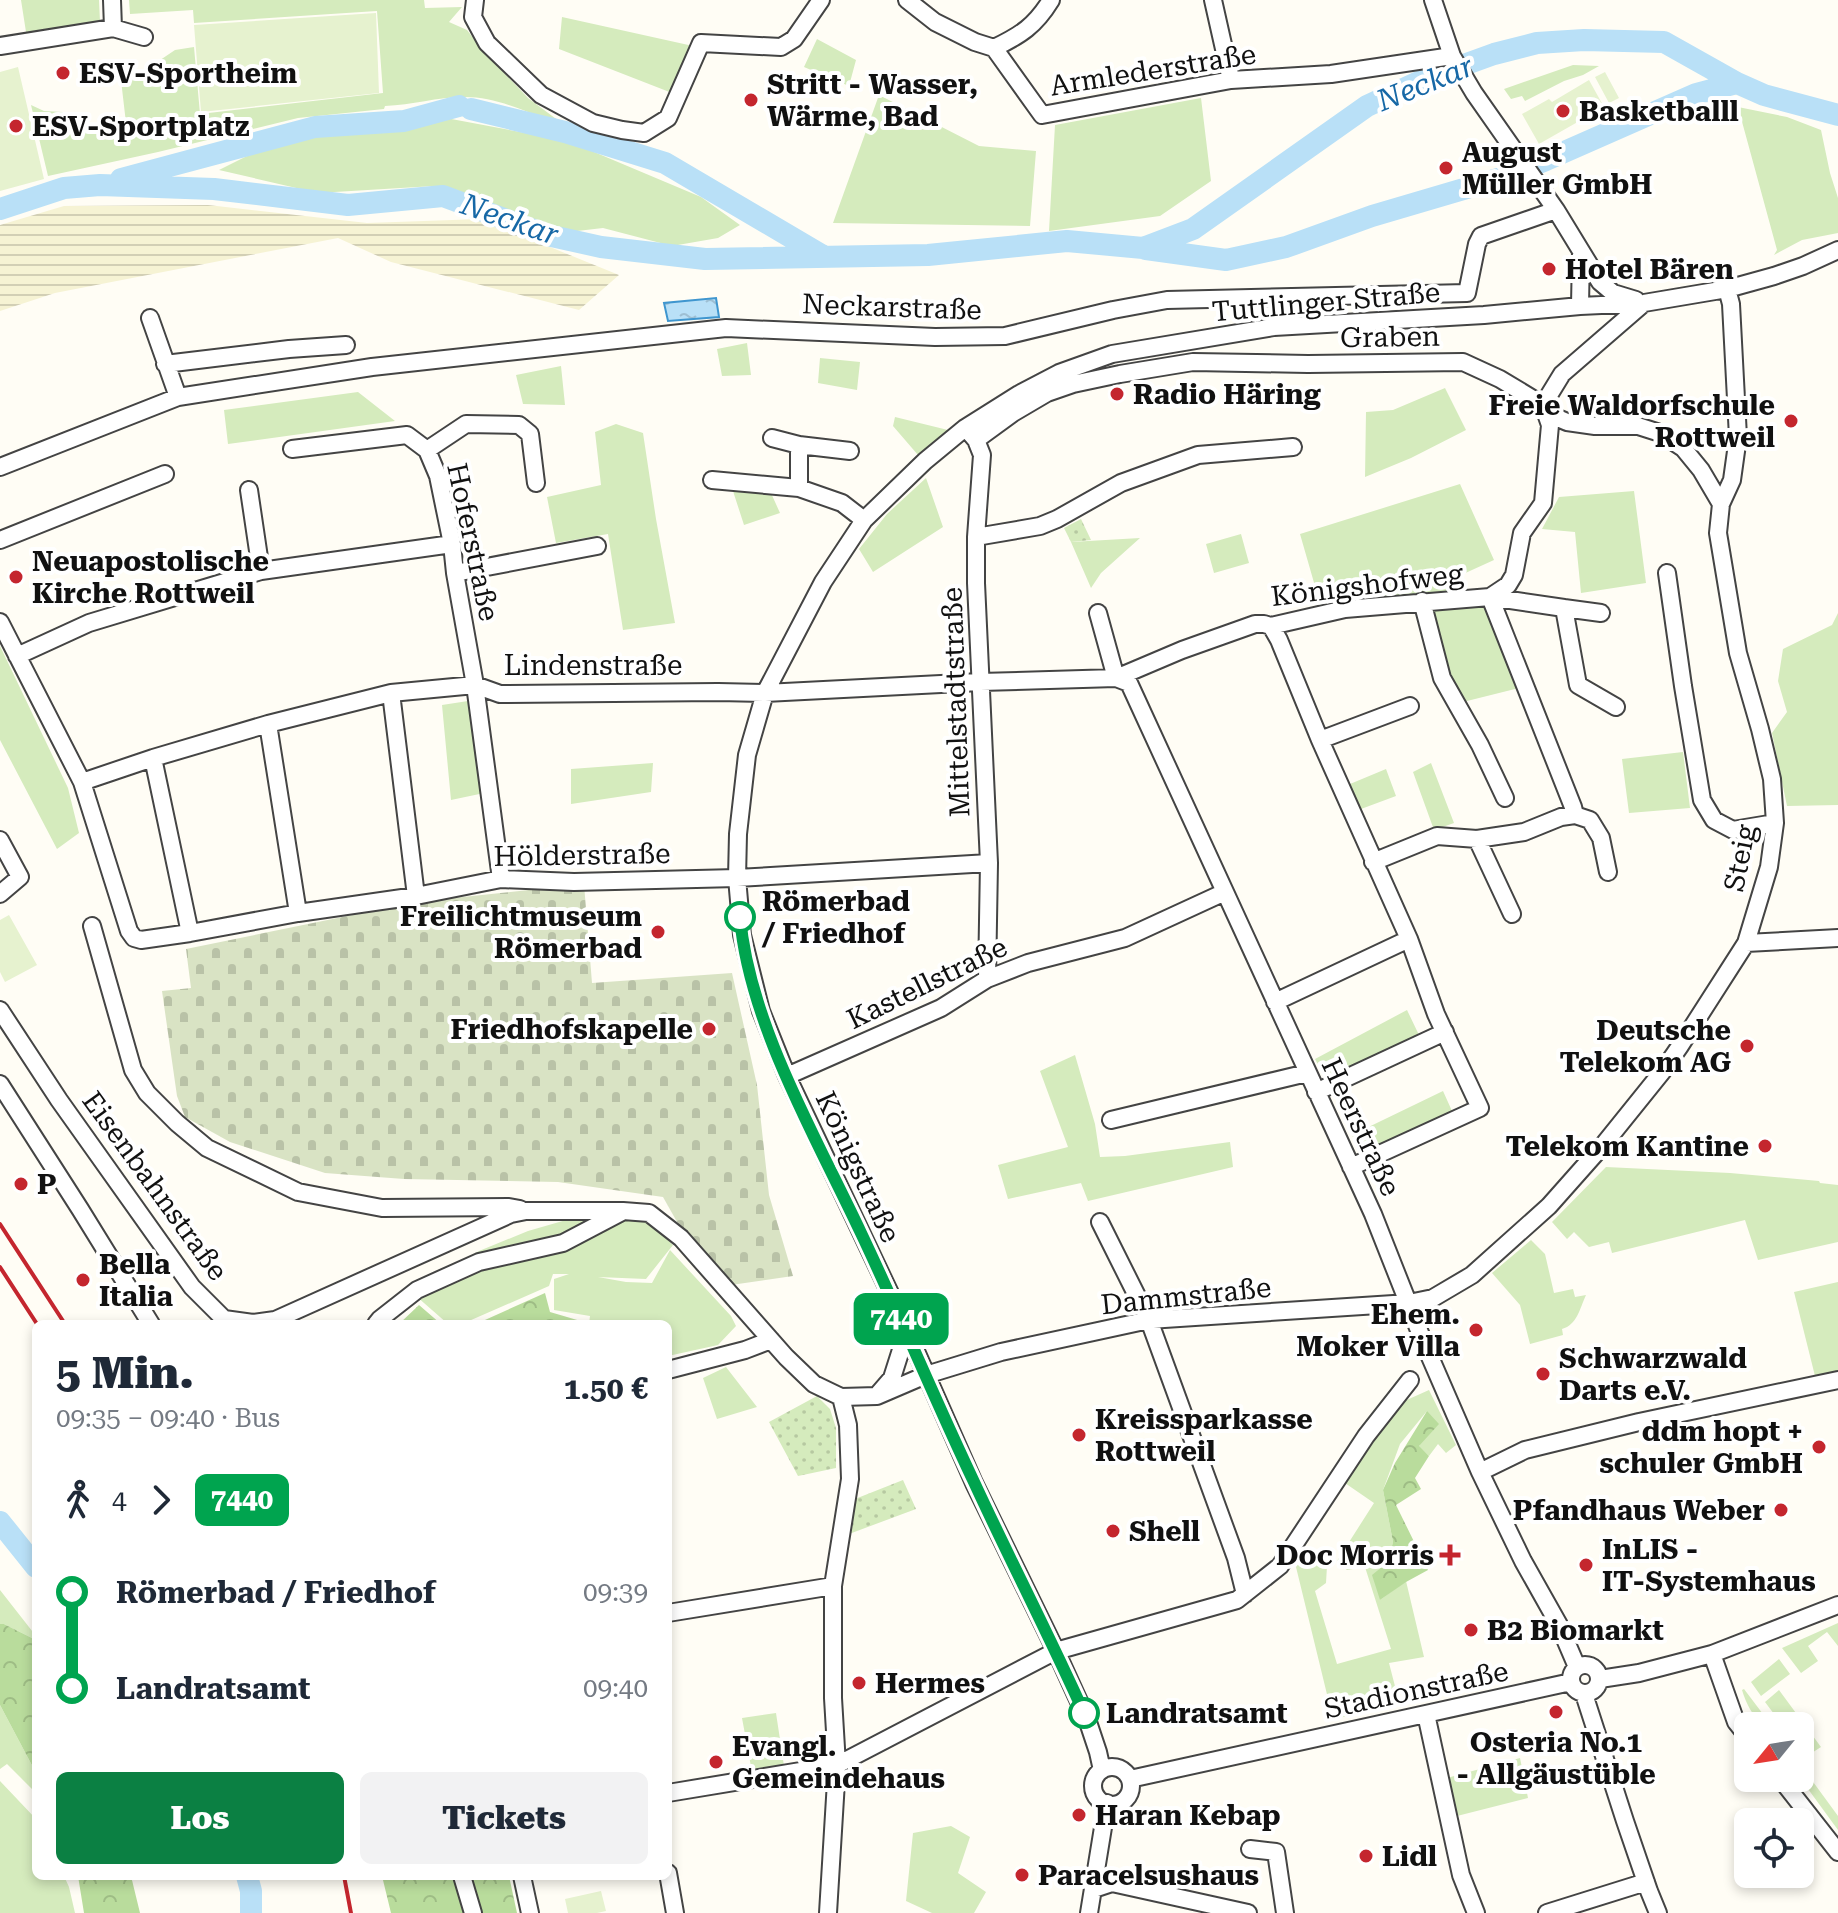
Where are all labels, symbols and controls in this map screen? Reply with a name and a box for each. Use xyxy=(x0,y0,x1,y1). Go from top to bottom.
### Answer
street label: Armlederstraße xyxy=(1048,37,1258,103)
water label: Neckar xyxy=(1371,48,1479,119)
place label: ESV-Sportheim xyxy=(79,57,297,90)
marker: ESV-Sportheim xyxy=(54,64,72,82)
place label: Stritt - Wasser, Wärme, Bad xyxy=(767,68,978,133)
marker: Stritt - Wasser, Wärme, Bad xyxy=(742,91,760,109)
place label: Basketballl xyxy=(1579,95,1739,128)
marker: Basketballl xyxy=(1554,102,1572,120)
place label: ESV-Sportplatz xyxy=(32,110,249,143)
marker: ESV-Sportplatz xyxy=(7,117,25,135)
place label: August Müller GmbH xyxy=(1462,136,1652,201)
marker: August Müller GmbH xyxy=(1437,159,1455,177)
water label: Neckar xyxy=(455,186,564,252)
place label: Hotel Bären xyxy=(1565,253,1734,286)
marker: Hotel Bären xyxy=(1540,260,1558,278)
street label: Tuttlinger Straße xyxy=(1211,276,1441,328)
street label: Neckarstraße xyxy=(802,287,982,327)
street label: Graben xyxy=(1340,320,1440,354)
place label: Radio Häring xyxy=(1133,378,1322,411)
marker: Radio Häring xyxy=(1108,385,1126,403)
place label: Freie Waldorfschule Rottweil xyxy=(1488,389,1775,454)
marker: Freie Waldorfschule Rottweil xyxy=(1782,412,1800,430)
street label: Hoferstraße xyxy=(440,460,506,624)
place label: Neuapostolische Kirche Rottweil xyxy=(32,545,269,610)
street label: Königshofweg xyxy=(1269,557,1465,613)
marker: Neuapostolische Kirche Rottweil xyxy=(7,568,25,586)
street label: Mittelstadtstraße xyxy=(935,586,977,818)
street label: Lindenstraße xyxy=(504,649,682,682)
street label: Steig xyxy=(1717,822,1763,894)
street label: Hölderstraße xyxy=(493,837,671,873)
place label: Römerbad / Friedhof xyxy=(761,885,910,950)
place label: Freilichtmuseum Römerbad xyxy=(400,900,642,965)
marker: Römerbad / Friedhof xyxy=(725,902,755,932)
marker: Freilichtmuseum Römerbad xyxy=(649,923,667,941)
street label: Kastellstraße xyxy=(842,930,1012,1036)
place label: Friedhofskapelle xyxy=(450,1013,693,1046)
place label: Deutsche Telekom AG xyxy=(1559,1014,1731,1079)
marker: Friedhofskapelle xyxy=(700,1020,718,1038)
marker: Deutsche Telekom AG xyxy=(1738,1037,1756,1055)
street label: Heerstraße xyxy=(1315,1053,1407,1201)
street label: Eisenbahnstraße xyxy=(75,1085,235,1287)
street label: Königstraße xyxy=(809,1086,907,1248)
place label: Telekom Kantine xyxy=(1506,1130,1749,1163)
marker: Telekom Kantine xyxy=(1756,1137,1774,1155)
place label: P xyxy=(37,1168,56,1201)
marker: P xyxy=(12,1175,30,1193)
place label: Bella Italia xyxy=(99,1248,173,1313)
marker: Bella Italia xyxy=(74,1271,92,1289)
street label: Dammstraße xyxy=(1099,1271,1273,1321)
line badge: 7440 xyxy=(845,1293,957,1345)
place label: Ehem. Moker Villa xyxy=(1296,1298,1461,1363)
text: 7440 xyxy=(870,1302,932,1335)
marker: Ehem. Moker Villa xyxy=(1467,1321,1485,1339)
place label: Schwarzwald Darts e.V. xyxy=(1559,1342,1747,1407)
text: 5 Min. xyxy=(56,1347,194,1399)
marker: Schwarzwald Darts e.V. xyxy=(1534,1365,1552,1383)
text: 1.50 € xyxy=(564,1371,648,1406)
text: 09:35 – 09:40 · Bus xyxy=(56,1403,280,1433)
place label: Kreissparkasse Rottweil xyxy=(1095,1403,1313,1468)
place label: ddm hopt + schuler GmbH xyxy=(1599,1415,1803,1480)
marker: Kreissparkasse Rottweil xyxy=(1070,1426,1088,1444)
marker: ddm hopt + schuler GmbH xyxy=(1810,1438,1828,1456)
icon: walk xyxy=(56,1478,100,1522)
icon: forward xyxy=(139,1478,183,1522)
text: 7440 xyxy=(211,1483,273,1516)
text: 4 xyxy=(112,1485,127,1515)
place label: Pfandhaus Weber xyxy=(1513,1494,1765,1527)
marker: Pfandhaus Weber xyxy=(1772,1501,1790,1519)
place label: Shell xyxy=(1129,1515,1200,1548)
marker: Shell xyxy=(1104,1522,1122,1540)
place label: InLIS - IT-Systemhaus xyxy=(1602,1533,1816,1598)
place label: Doc Morris xyxy=(1276,1539,1434,1572)
marker: Doc Morris xyxy=(1441,1546,1459,1564)
marker: InLIS - IT-Systemhaus xyxy=(1577,1556,1595,1574)
text: Römerbad / Friedhof xyxy=(116,1575,436,1610)
text: 09:39 xyxy=(583,1577,648,1607)
place label: B2 Biomarkt xyxy=(1487,1614,1664,1647)
marker: B2 Biomarkt xyxy=(1462,1621,1480,1639)
street label: Stadionstraße xyxy=(1321,1654,1511,1726)
place label: Hermes xyxy=(875,1667,985,1700)
text: Landratsamt xyxy=(116,1671,311,1706)
text: 09:40 xyxy=(583,1673,648,1703)
marker: Hermes xyxy=(850,1674,868,1692)
place label: Landratsamt xyxy=(1106,1697,1288,1730)
marker: Landratsamt xyxy=(1069,1698,1099,1728)
marker: Osteria No.1 - Allgäustüble xyxy=(1547,1703,1565,1721)
north arrow xyxy=(1734,1712,1814,1792)
map controls xyxy=(1734,1712,1814,1888)
place label: Osteria No.1 - Allgäustüble xyxy=(1456,1726,1656,1791)
place label: Evangl. Gemeindehaus xyxy=(732,1730,945,1795)
marker: Evangl. Gemeindehaus xyxy=(707,1753,725,1771)
button: Los xyxy=(56,1772,344,1864)
button: Tickets xyxy=(360,1772,648,1864)
place label: Haran Kebap xyxy=(1095,1799,1281,1832)
marker: Haran Kebap xyxy=(1070,1806,1088,1824)
button: locate xyxy=(1734,1808,1814,1888)
place label: Lidl xyxy=(1382,1840,1437,1873)
marker: Lidl xyxy=(1357,1847,1375,1865)
place label: Paracelsushaus xyxy=(1038,1859,1259,1892)
marker: Paracelsushaus xyxy=(1013,1866,1031,1884)

